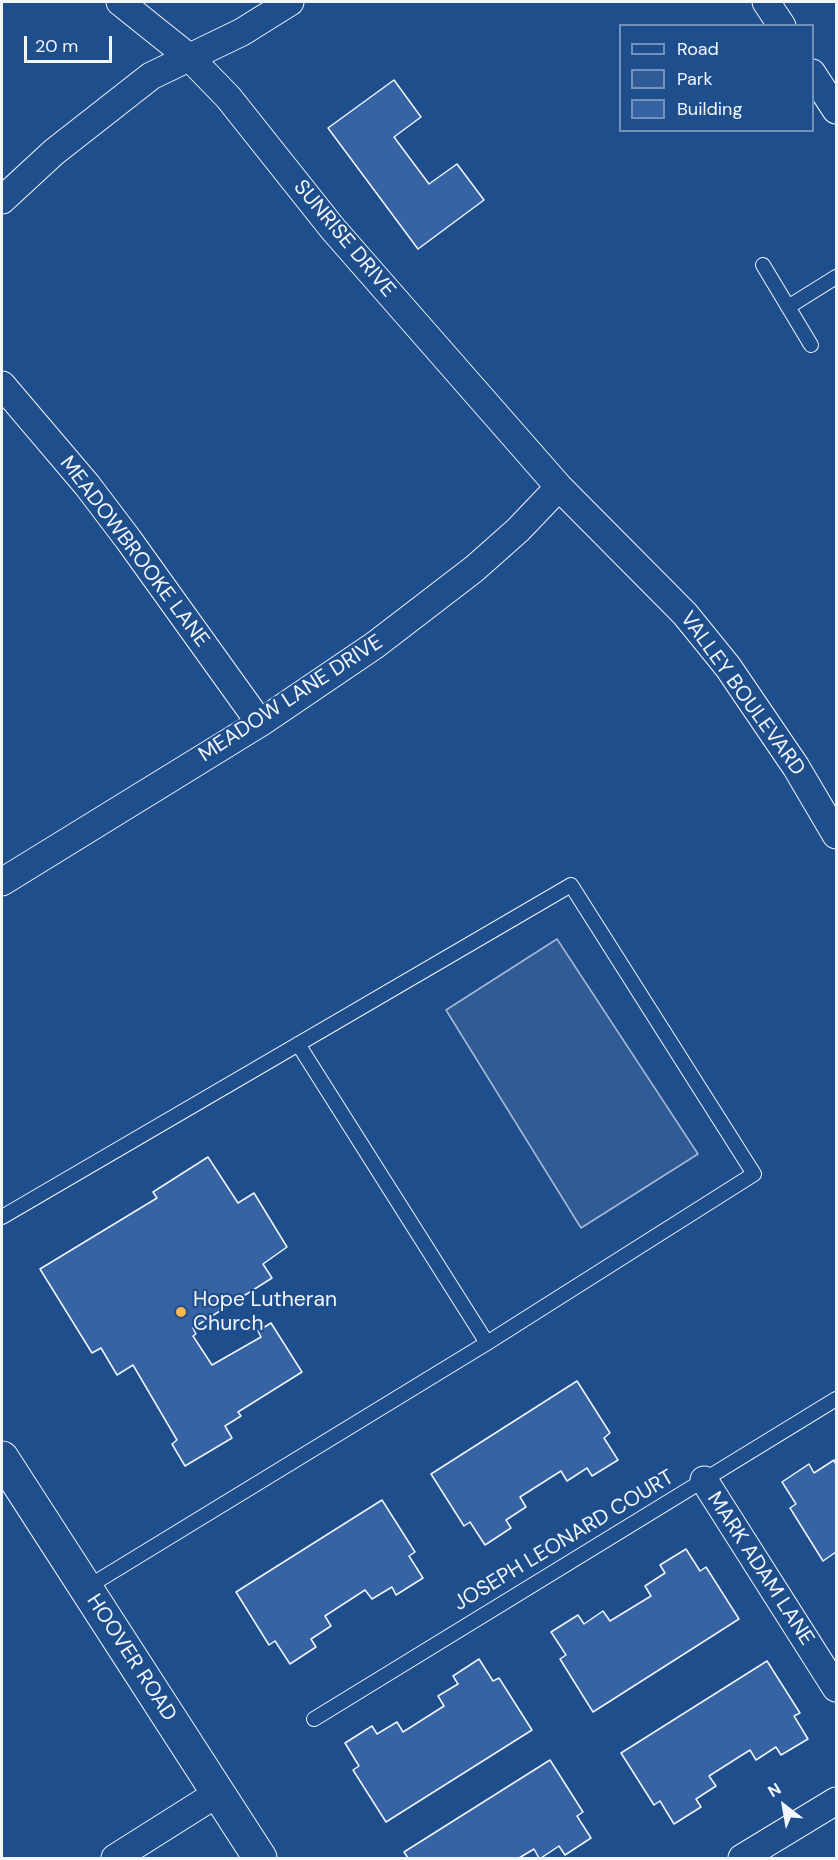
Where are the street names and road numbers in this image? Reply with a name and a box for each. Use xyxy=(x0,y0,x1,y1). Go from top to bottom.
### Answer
street label: SUNRISE DRIVE xyxy=(288,175,400,303)
street label: MEADOWBROOKE LANE xyxy=(54,451,214,653)
street label: VALLEY BOULEVARD xyxy=(674,607,810,781)
street label: MEADOW LANE DRIVE xyxy=(194,630,388,768)
street label: JOSEPH LEONARD COURT xyxy=(449,1465,679,1617)
street label: MARK ADAM LANE xyxy=(701,1488,819,1650)
street label: HOOVER ROAD xyxy=(81,1590,181,1726)

